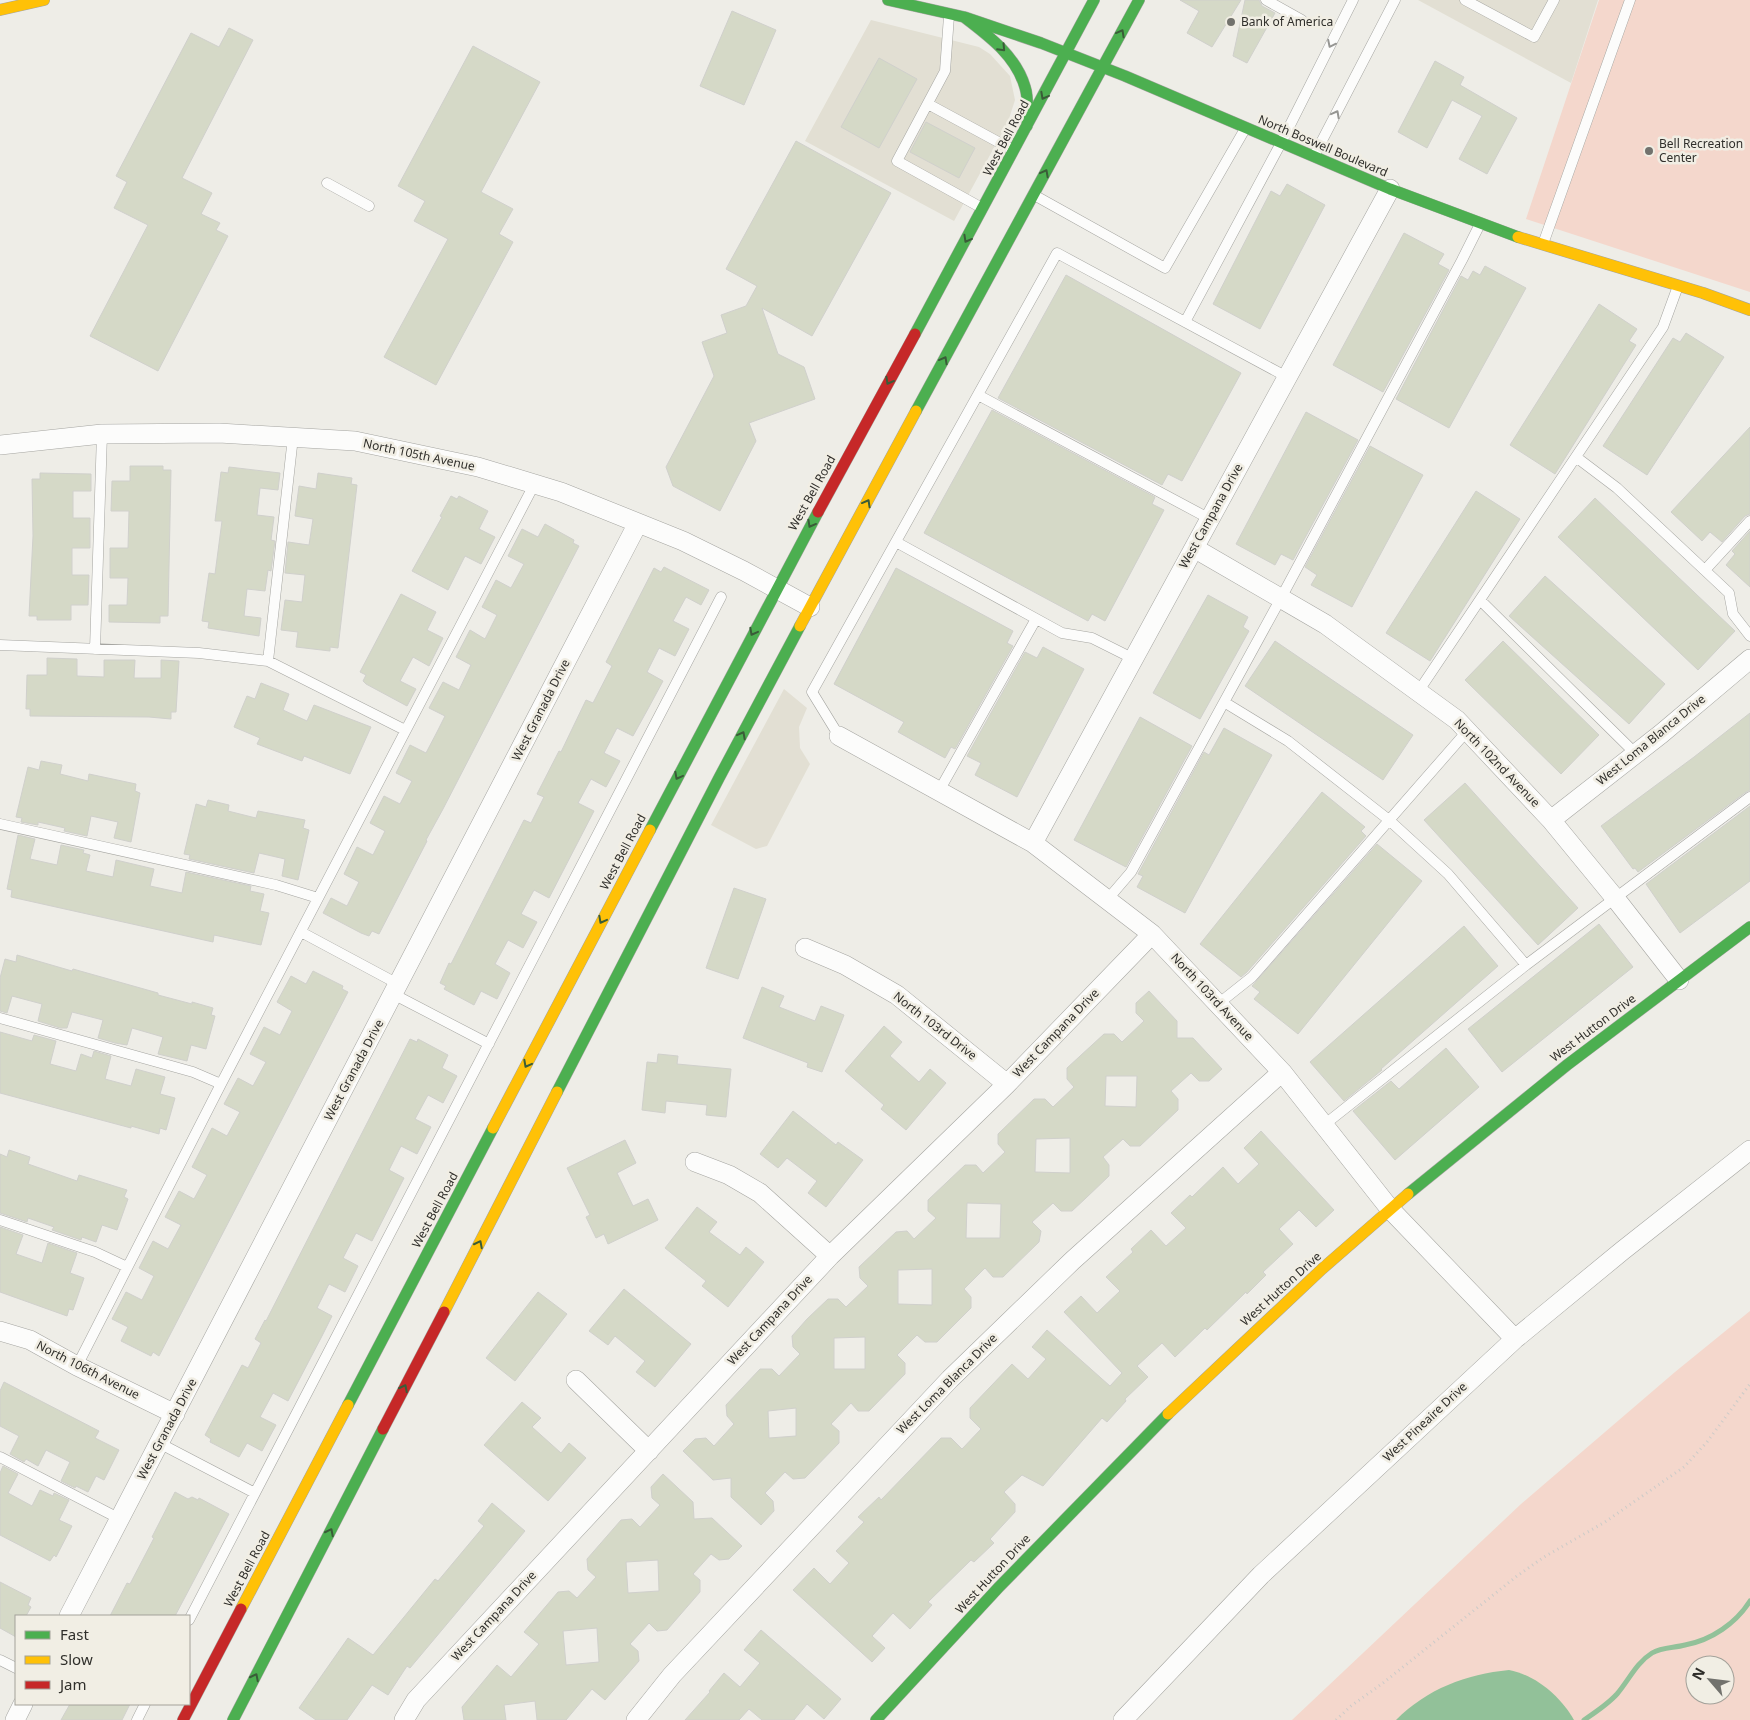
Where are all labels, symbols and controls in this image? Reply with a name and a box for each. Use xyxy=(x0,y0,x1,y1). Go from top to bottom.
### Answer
place label: Bank of America xyxy=(1241,13,1333,30)
marker: Bank of America xyxy=(1225,16,1237,28)
one-way arrow xyxy=(1115,30,1125,39)
one-way arrow xyxy=(1327,38,1337,47)
one-way arrow xyxy=(996,43,1005,52)
one-way arrow xyxy=(1040,90,1050,99)
street label: West Bell Road xyxy=(978,97,1033,179)
street label: North Boswell Boulevard xyxy=(1256,110,1391,181)
one-way arrow xyxy=(1330,110,1340,119)
place label: Bell Recreation Center xyxy=(1659,135,1743,166)
marker: Bell Recreation Center xyxy=(1643,145,1655,157)
one-way arrow xyxy=(1039,169,1049,178)
one-way arrow xyxy=(963,233,973,242)
one-way arrow xyxy=(938,356,948,365)
one-way arrow xyxy=(885,376,895,385)
street label: North 105th Avenue xyxy=(362,434,477,475)
street label: West Bell Road xyxy=(784,452,839,533)
street label: West Campana Drive xyxy=(1175,460,1247,571)
one-way arrow xyxy=(860,499,870,508)
one-way arrow xyxy=(807,519,817,528)
one-way arrow xyxy=(749,627,759,636)
street label: West Granada Drive xyxy=(508,656,574,764)
street label: West Loma Blanca Drive xyxy=(1593,690,1709,789)
street label: North 102nd Avenue xyxy=(1451,715,1544,811)
one-way arrow xyxy=(736,731,746,740)
one-way arrow xyxy=(674,771,684,780)
street label: West Bell Road xyxy=(595,811,650,893)
one-way arrow xyxy=(599,915,609,924)
street label: North 103rd Avenue xyxy=(1167,949,1258,1044)
street label: West Campana Drive xyxy=(1009,984,1103,1081)
street label: North 103rd Drive xyxy=(890,988,981,1064)
street label: West Hutton Drive xyxy=(1546,990,1639,1065)
street label: West Granada Drive xyxy=(320,1016,387,1123)
one-way arrow xyxy=(523,1059,533,1068)
street label: West Bell Road xyxy=(407,1169,462,1251)
one-way arrow xyxy=(473,1240,483,1249)
street label: West Hutton Drive xyxy=(1237,1248,1325,1330)
street label: West Campana Drive xyxy=(723,1271,816,1368)
street label: West Loma Blanca Drive xyxy=(893,1329,1001,1438)
street label: North 106th Avenue xyxy=(34,1336,143,1403)
street label: West Granada Drive xyxy=(133,1375,200,1482)
street label: West Pineaire Drive xyxy=(1379,1378,1471,1465)
one-way arrow xyxy=(398,1384,408,1393)
street label: West Bell Road xyxy=(219,1528,274,1610)
one-way arrow xyxy=(324,1529,334,1538)
street label: West Hutton Drive xyxy=(951,1530,1034,1617)
street label: West Campana Drive xyxy=(447,1567,540,1664)
legend xyxy=(15,1615,190,1705)
text: Fast xyxy=(60,1624,89,1644)
text: Slow xyxy=(60,1649,93,1669)
north arrow xyxy=(1685,1655,1735,1705)
text: N xyxy=(1687,1664,1709,1683)
one-way arrow xyxy=(249,1673,259,1682)
text: Jam xyxy=(58,1674,87,1694)

